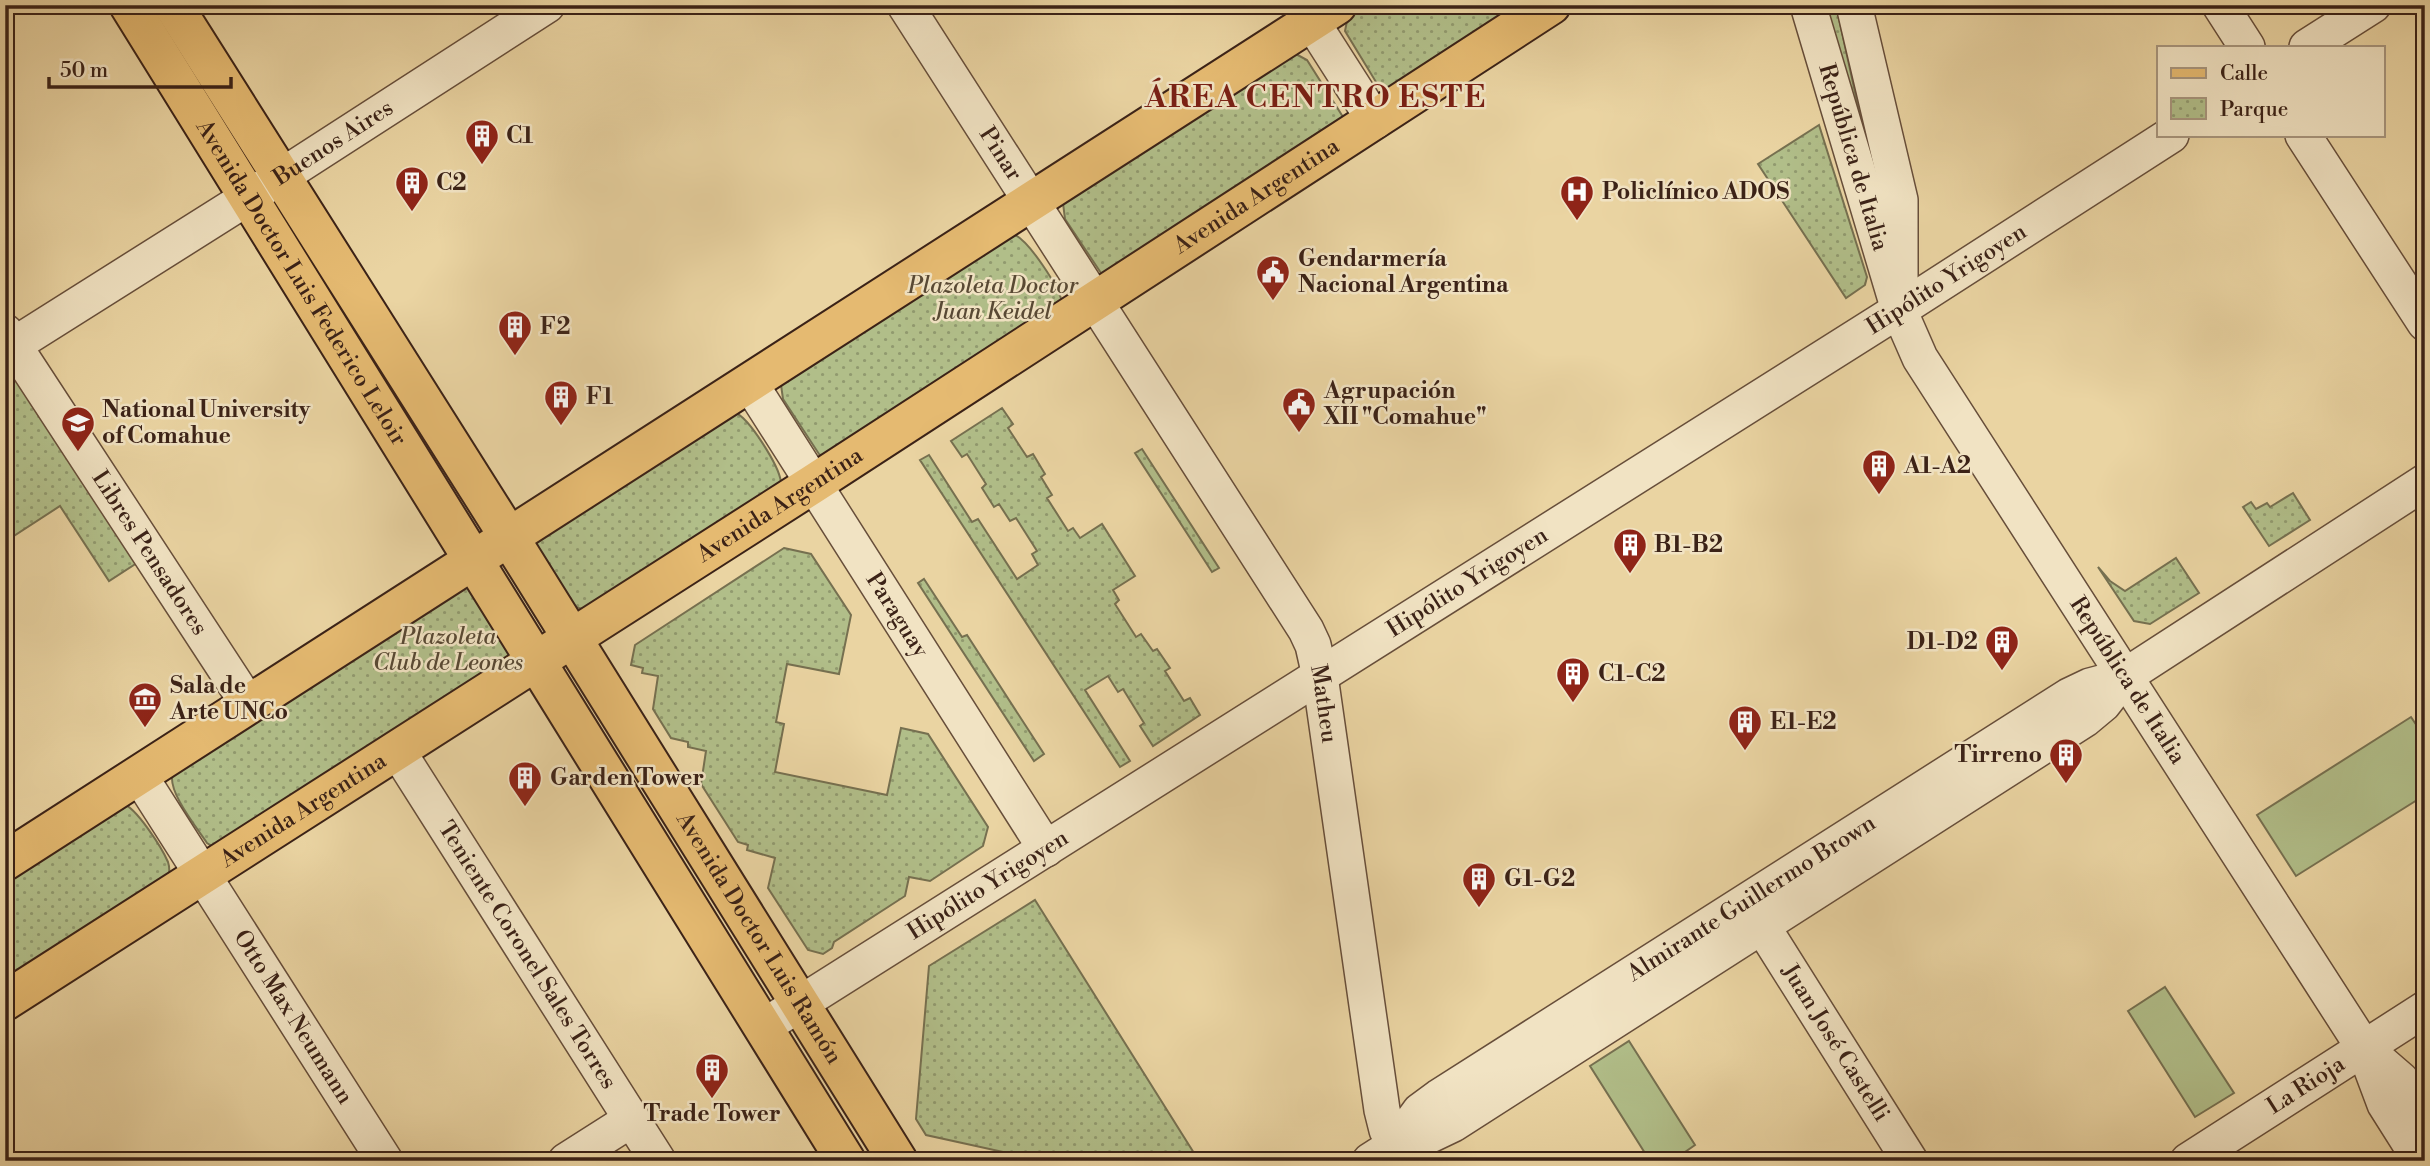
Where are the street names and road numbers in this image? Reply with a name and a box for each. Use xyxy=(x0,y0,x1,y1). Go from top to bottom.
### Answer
street label: República de Italia xyxy=(1812,61,1895,255)
street label: Buenos Aires xyxy=(267,94,399,192)
street label: Avenida Doctor Luis Federico Leloir xyxy=(189,114,413,451)
street label: Pinar xyxy=(973,122,1028,186)
street label: Avenida Argentina xyxy=(1168,132,1345,261)
street label: Hipólito Yrigoyen xyxy=(1861,217,2032,341)
street label: Avenida Argentina xyxy=(691,441,868,569)
street label: Libres Pensadores xyxy=(86,465,214,641)
street label: Hipólito Yrigoyen xyxy=(1382,521,1553,644)
street label: Paraguay xyxy=(860,567,935,663)
street label: República de Italia xyxy=(2063,591,2192,770)
street label: Matheu xyxy=(1304,662,1343,745)
street label: Avenida Argentina xyxy=(214,747,392,874)
street label: Avenida Doctor Luis Ramón xyxy=(670,806,848,1070)
street label: Almirante Guillermo Brown xyxy=(1621,809,1881,988)
street label: Teniente Coronel Sales Torres xyxy=(432,816,623,1094)
street label: Hipólito Yrigoyen xyxy=(902,824,1074,946)
street label: Otto Max Neumann xyxy=(227,925,359,1110)
street label: Juan José Castelli xyxy=(1775,958,1896,1127)
street label: La Rioja xyxy=(2262,1050,2350,1121)

